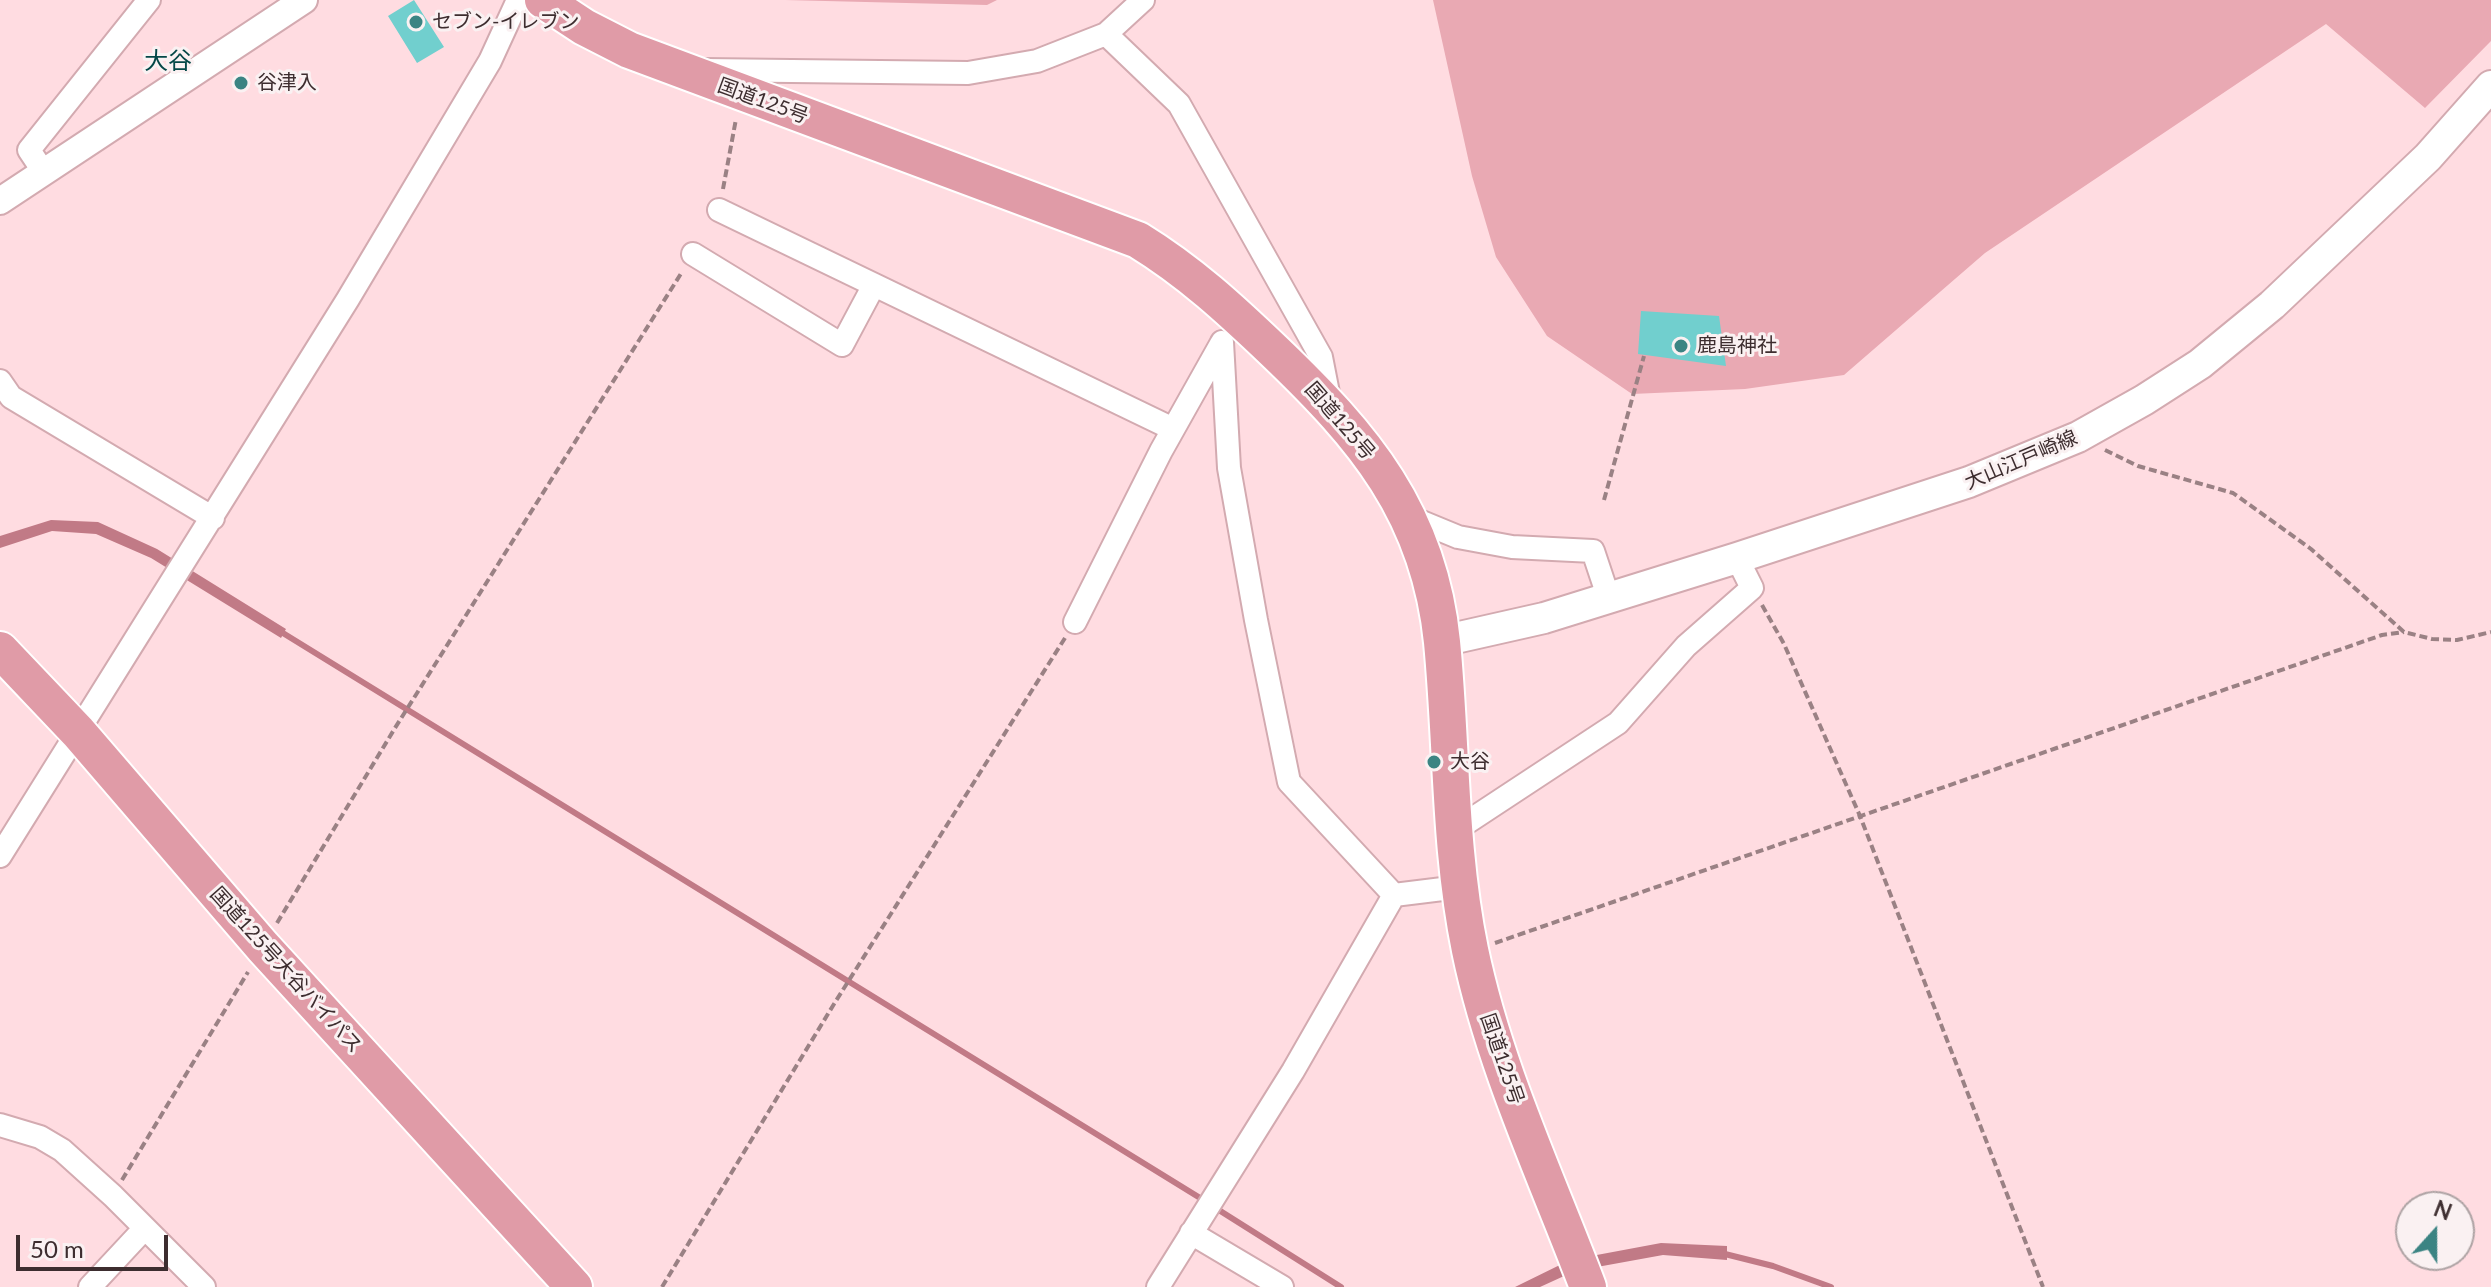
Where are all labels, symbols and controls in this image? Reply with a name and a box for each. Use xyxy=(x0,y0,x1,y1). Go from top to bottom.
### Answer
place label: セブン-イレブン xyxy=(432,10,579,34)
marker: セブン-イレブン xyxy=(407,13,425,31)
district label: 大谷 xyxy=(144,47,192,75)
place label: 谷津入 xyxy=(257,71,317,95)
marker: 谷津入 xyxy=(232,74,250,92)
street label: 国道125号 xyxy=(714,74,812,128)
place label: 鹿島神社 xyxy=(1697,334,1777,358)
marker: 鹿島神社 xyxy=(1672,337,1690,355)
street label: 国道125号 xyxy=(1300,377,1380,465)
street label: 大山江戸崎線 xyxy=(1961,426,2081,494)
place label: 大谷 xyxy=(1450,750,1490,774)
marker: 大谷 xyxy=(1425,753,1443,771)
street label: 国道125号大谷バイパス xyxy=(205,882,367,1058)
street label: 国道125号 xyxy=(1475,1010,1529,1108)
north arrow xyxy=(2395,1191,2475,1271)
text: N xyxy=(2430,1194,2456,1226)
scale bar xyxy=(20,1219,172,1269)
text: 50 m xyxy=(30,1234,84,1263)

